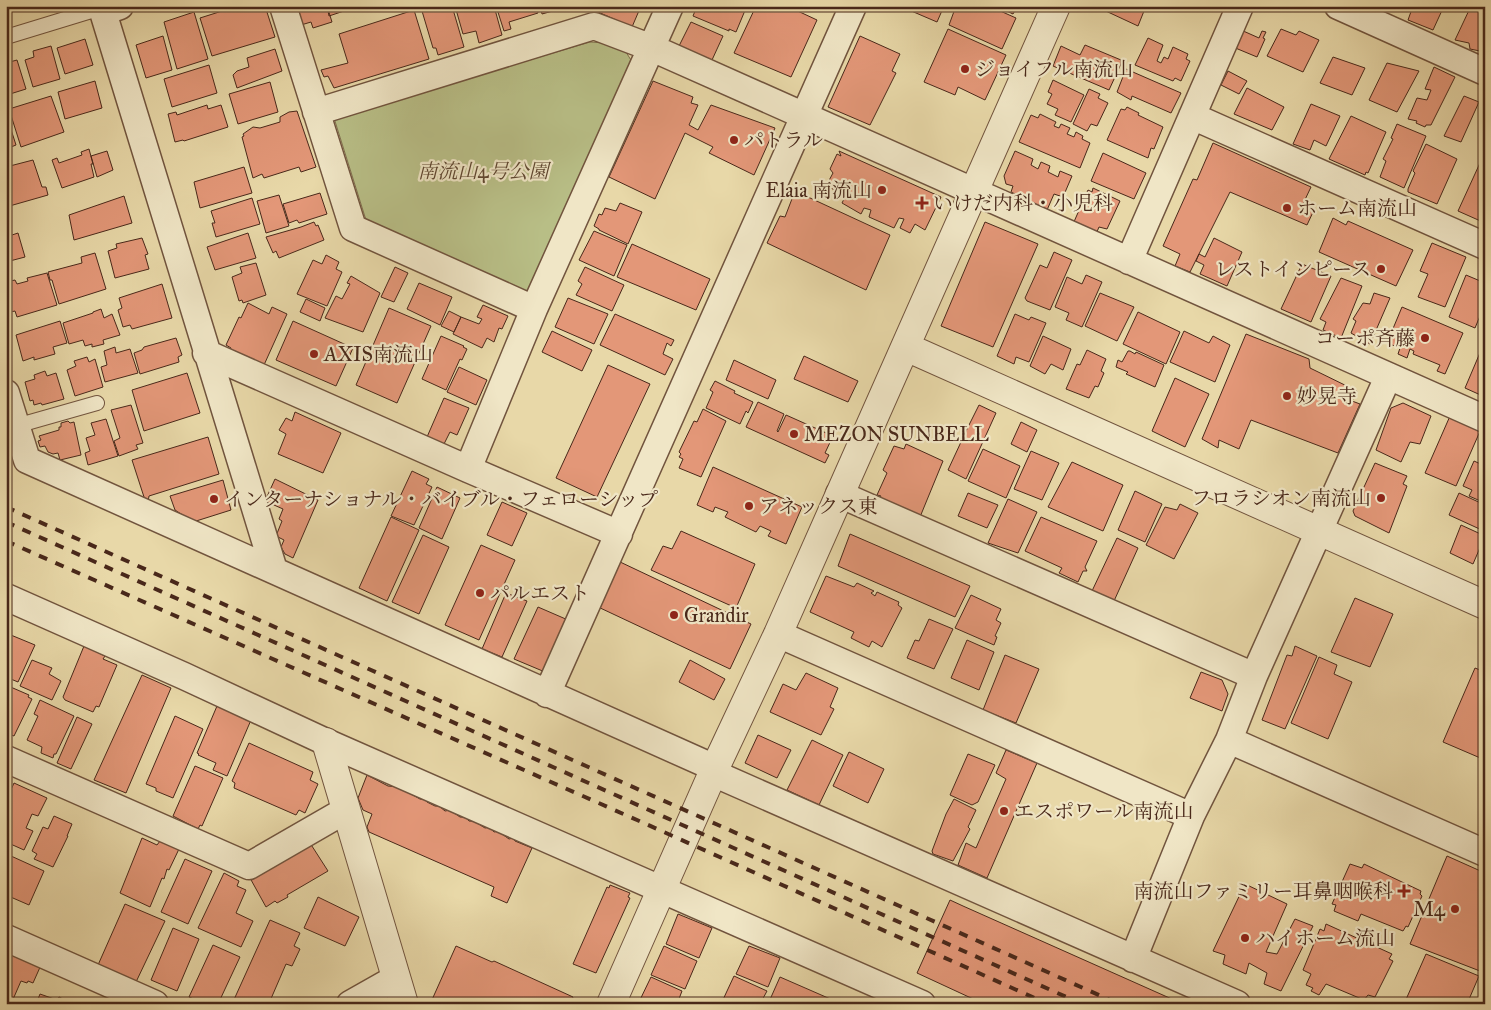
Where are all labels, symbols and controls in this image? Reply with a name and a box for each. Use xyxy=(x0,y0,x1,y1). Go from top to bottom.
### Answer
place label: ジョイフル南流山 xyxy=(975,57,1133,81)
marker: ジョイフル南流山 xyxy=(959,63,971,75)
place label: パトラル xyxy=(744,128,823,152)
marker: パトラル xyxy=(728,134,740,146)
park label: 南流山4号公園 xyxy=(417,159,552,183)
place label: Elaia 南流山 xyxy=(766,178,872,202)
marker: Elaia 南流山 xyxy=(876,184,888,196)
place label: いけだ内科・小児科 xyxy=(933,191,1113,215)
marker: いけだ内科・小児科 xyxy=(915,196,929,210)
place label: ホーム南流山 xyxy=(1297,196,1417,220)
marker: ホーム南流山 xyxy=(1281,202,1293,214)
place label: レストインピース xyxy=(1214,257,1371,281)
marker: レストインピース xyxy=(1375,263,1387,275)
place label: コーポ斉藤 xyxy=(1315,326,1415,350)
marker: コーポ斉藤 xyxy=(1419,332,1431,344)
place label: AXIS南流山 xyxy=(323,342,433,366)
marker: AXIS南流山 xyxy=(308,348,320,360)
place label: 妙晃寺 xyxy=(1297,384,1357,408)
marker: 妙晃寺 xyxy=(1281,390,1293,402)
place label: MEZON SUNBELL xyxy=(804,422,989,446)
marker: MEZON SUNBELL xyxy=(788,428,800,440)
place label: フロラシオン南流山 xyxy=(1191,486,1371,510)
place label: インターナショナル・バイブル・フェローシップ xyxy=(224,487,658,511)
marker: フロラシオン南流山 xyxy=(1375,492,1387,504)
marker: インターナショナル・バイブル・フェローシップ xyxy=(208,493,220,505)
place label: アネックス東 xyxy=(759,494,878,518)
marker: アネックス東 xyxy=(743,500,755,512)
place label: パルエスト xyxy=(490,581,590,605)
marker: パルエスト xyxy=(474,587,486,599)
place label: Grandir xyxy=(684,603,749,627)
marker: Grandir xyxy=(668,609,680,621)
place label: エスポワール南流山 xyxy=(1014,799,1194,823)
marker: エスポワール南流山 xyxy=(998,805,1010,817)
place label: 南流山ファミリー耳鼻咽喉科 xyxy=(1133,879,1393,903)
marker: 南流山ファミリー耳鼻咽喉科 xyxy=(1397,884,1411,898)
place label: M4 xyxy=(1413,897,1446,921)
marker: M4 xyxy=(1449,903,1461,915)
place label: ハイホーム流山 xyxy=(1255,926,1395,950)
marker: ハイホーム流山 xyxy=(1239,932,1251,944)

